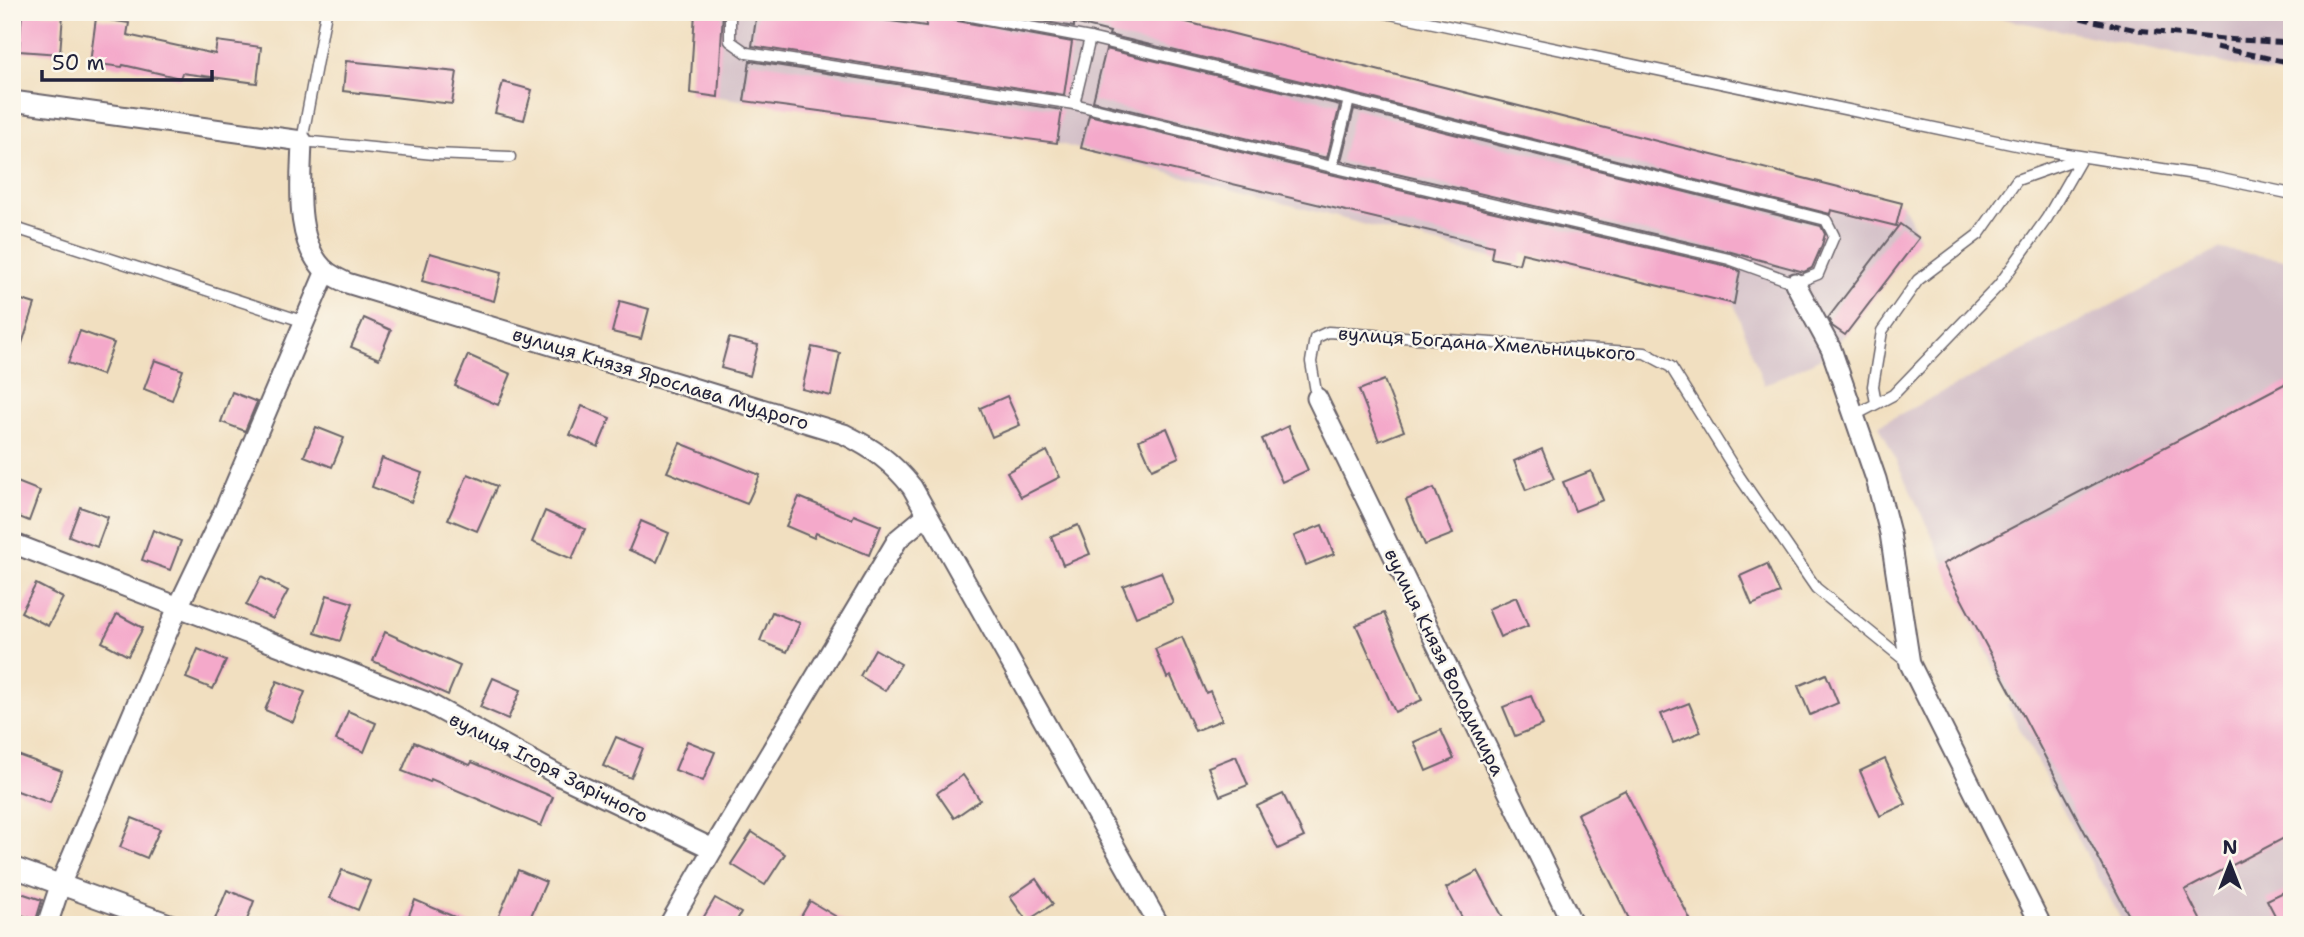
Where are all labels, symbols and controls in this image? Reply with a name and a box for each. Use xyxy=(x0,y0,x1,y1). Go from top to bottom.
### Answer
scale bar xyxy=(42,38,212,82)
text: 50 m xyxy=(52,49,105,77)
street label: вулиця Князя Ярослава Мудрого xyxy=(510,321,812,436)
street label: вулиця Богдана Хмельницького xyxy=(1337,321,1637,366)
street label: вулиця Князя Володимира xyxy=(1379,545,1511,780)
street label: вулиця Ігоря Зарічного xyxy=(445,706,652,829)
north arrow xyxy=(2196,828,2266,898)
text: N xyxy=(2222,835,2238,860)

